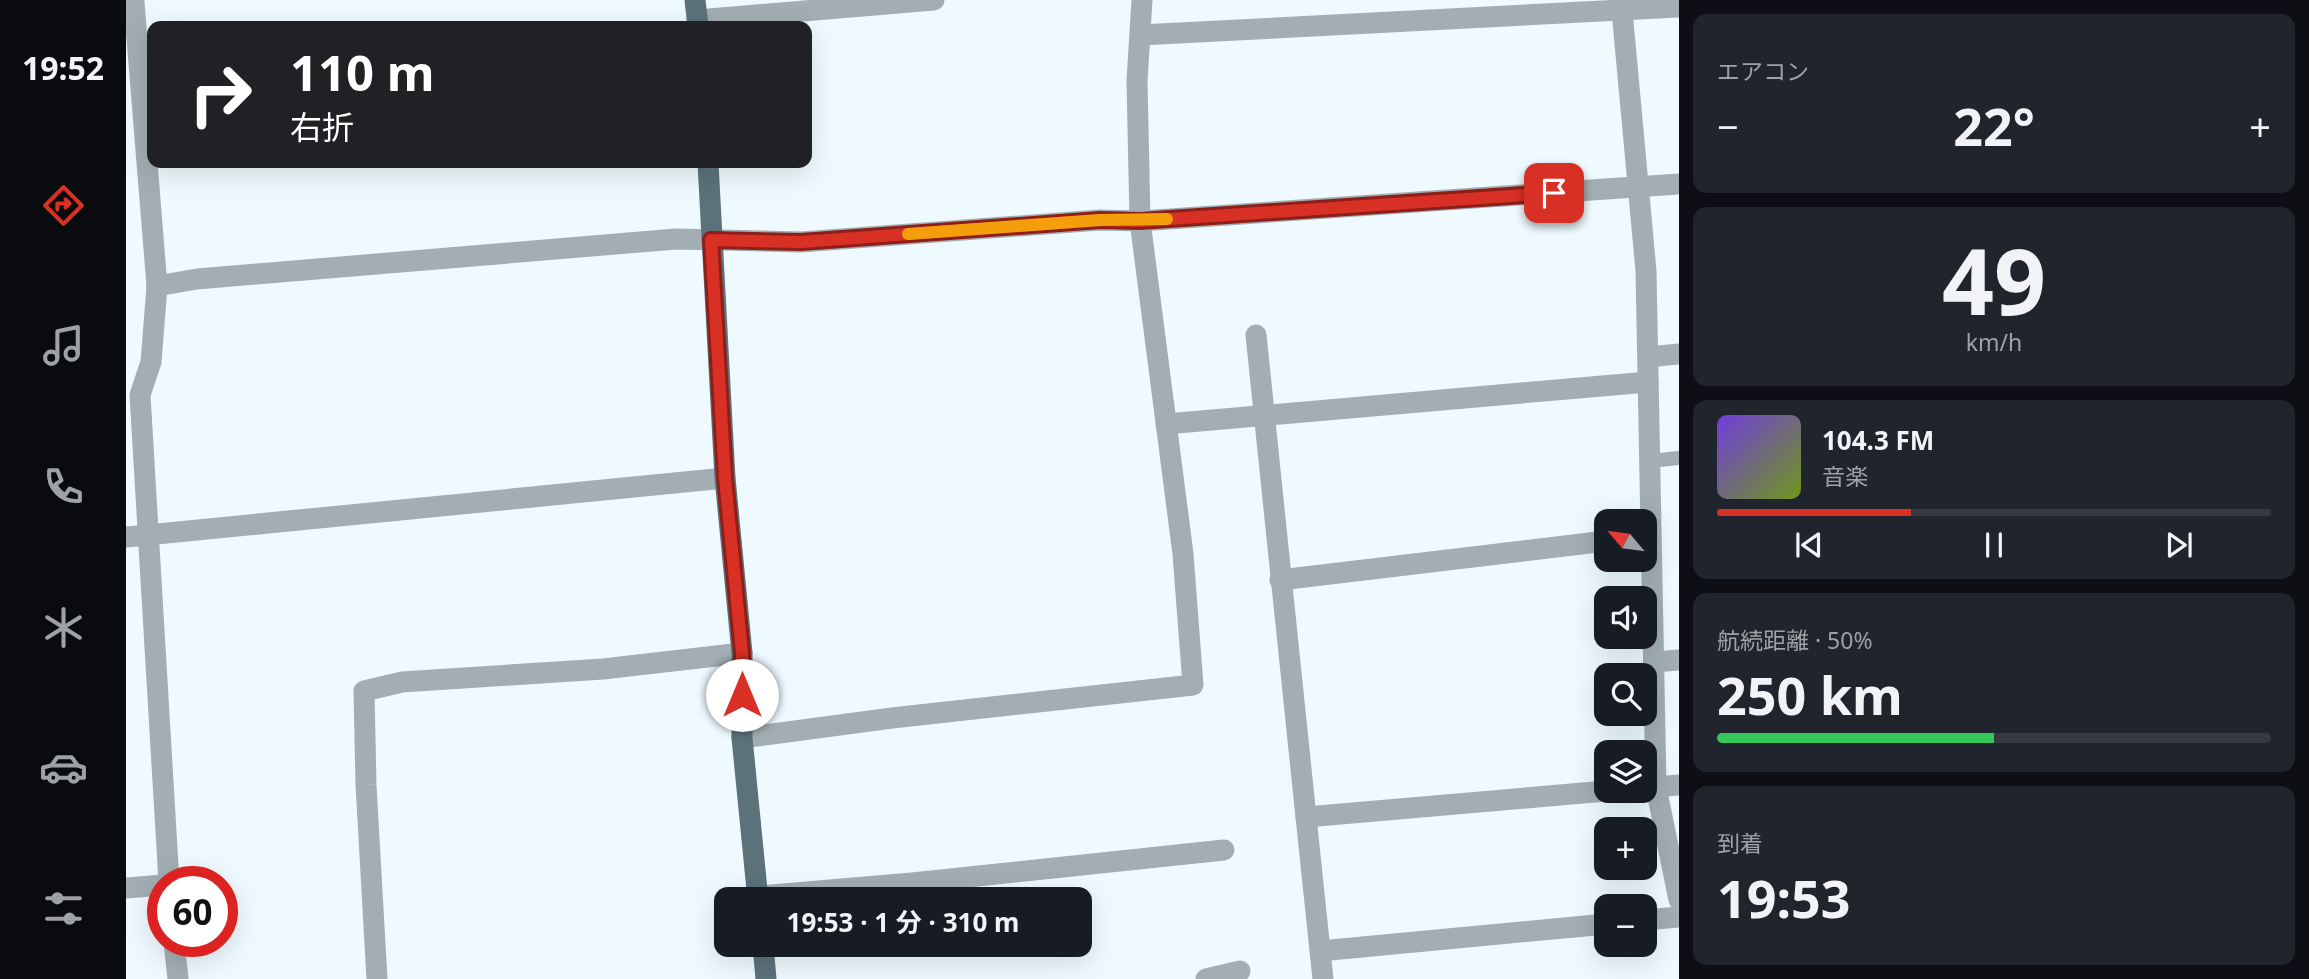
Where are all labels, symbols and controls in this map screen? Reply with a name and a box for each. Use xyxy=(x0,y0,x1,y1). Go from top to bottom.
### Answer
text: 110 m xyxy=(290,39,435,105)
text: 19:52 xyxy=(22,46,104,89)
icon: right xyxy=(175,49,266,140)
text: エアコン xyxy=(1717,55,1809,87)
text: 22° xyxy=(1953,90,2035,161)
text: − xyxy=(1717,100,1739,152)
text: + xyxy=(2249,100,2271,152)
text: 右折 xyxy=(290,105,354,148)
pin xyxy=(1524,163,1584,223)
icon: arrive xyxy=(1535,174,1573,212)
icon: directions xyxy=(39,181,88,230)
text: 49 xyxy=(1942,218,2046,342)
icon: music xyxy=(39,321,88,370)
text: km/h xyxy=(1966,326,2022,358)
text: 104.3 FM xyxy=(1822,422,1934,458)
text: 音楽 xyxy=(1822,460,1868,492)
icon: phone xyxy=(39,462,88,511)
north arrow xyxy=(1594,509,1657,572)
map controls xyxy=(1594,509,1657,957)
icon: previous xyxy=(1790,526,1828,564)
icon: pause xyxy=(1975,526,2013,564)
icon: next xyxy=(2160,526,2198,564)
button: sound xyxy=(1594,586,1657,649)
icon: climate xyxy=(39,603,88,652)
text: 航続距離 · 50% xyxy=(1717,624,1873,656)
position arrow xyxy=(705,658,779,732)
text: 250 km xyxy=(1717,659,1903,730)
button: search xyxy=(1594,663,1657,726)
button: layers xyxy=(1594,740,1657,803)
icon: car xyxy=(39,743,88,792)
button: + xyxy=(1594,817,1657,880)
text: 到着 xyxy=(1717,827,1763,859)
text: 19:53 xyxy=(1717,862,1851,933)
speed limit sign: 60 xyxy=(147,866,238,957)
icon: filters xyxy=(39,884,88,933)
button: − xyxy=(1594,894,1657,957)
text: 19:53 · 1 分 · 310 m xyxy=(787,904,1019,940)

